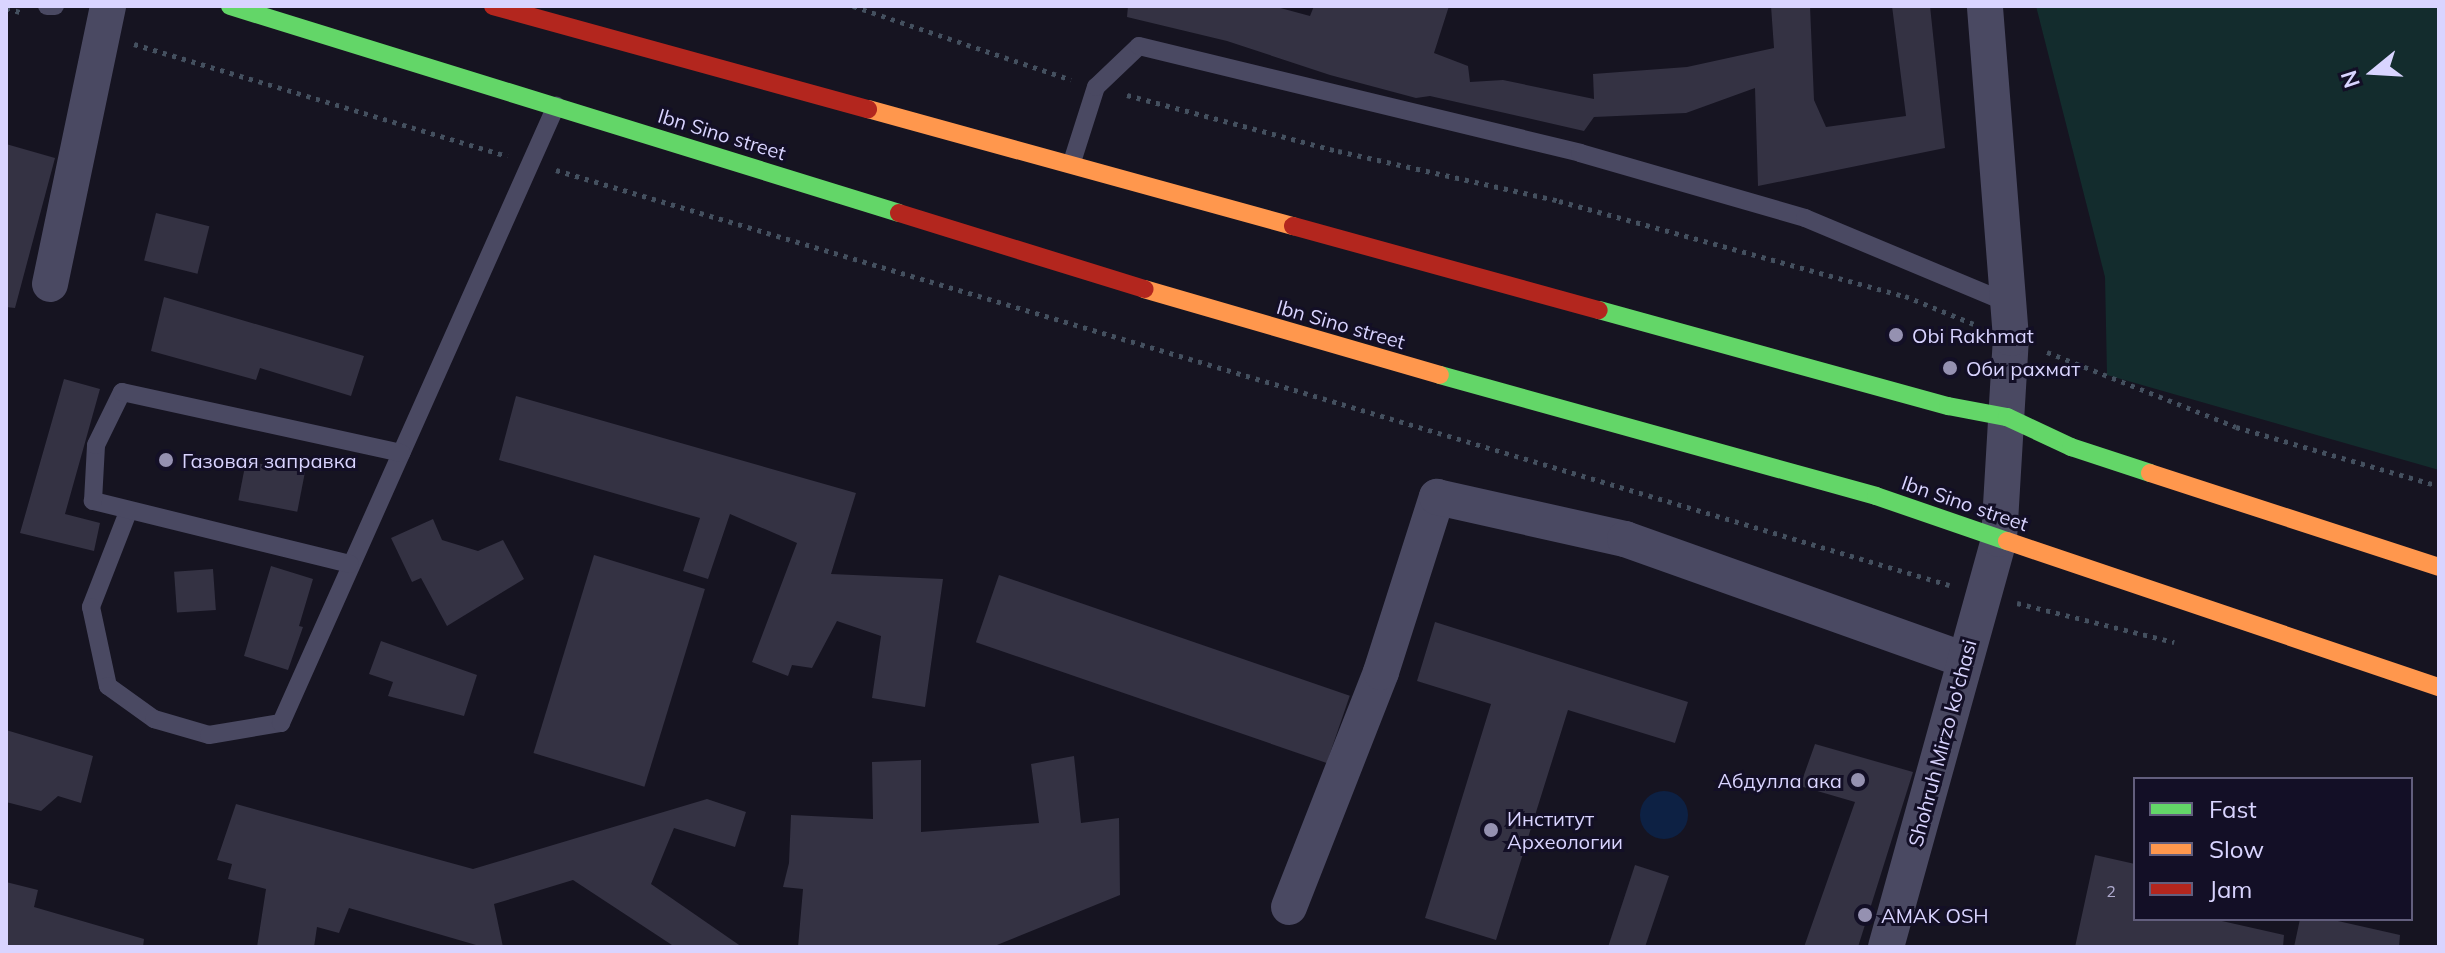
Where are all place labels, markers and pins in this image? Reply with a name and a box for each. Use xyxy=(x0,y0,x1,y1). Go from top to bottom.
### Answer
place label: Obi Rakhmat xyxy=(1912,323,2034,347)
marker: Obi Rakhmat xyxy=(1887,326,1905,344)
place label: Оби рахмат xyxy=(1966,356,2080,380)
marker: Оби рахмат xyxy=(1941,359,1959,377)
place label: Газовая заправка xyxy=(182,448,357,472)
marker: Газовая заправка xyxy=(157,451,175,469)
place label: Абдулла ака xyxy=(1718,768,1842,792)
marker: Абдулла ака xyxy=(1849,771,1867,789)
place label: Институт Археологии xyxy=(1507,806,1623,853)
marker: Институт Археологии xyxy=(1482,821,1500,839)
place label: AMAK OSH xyxy=(1881,903,1989,927)
marker: AMAK OSH xyxy=(1856,906,1874,924)

